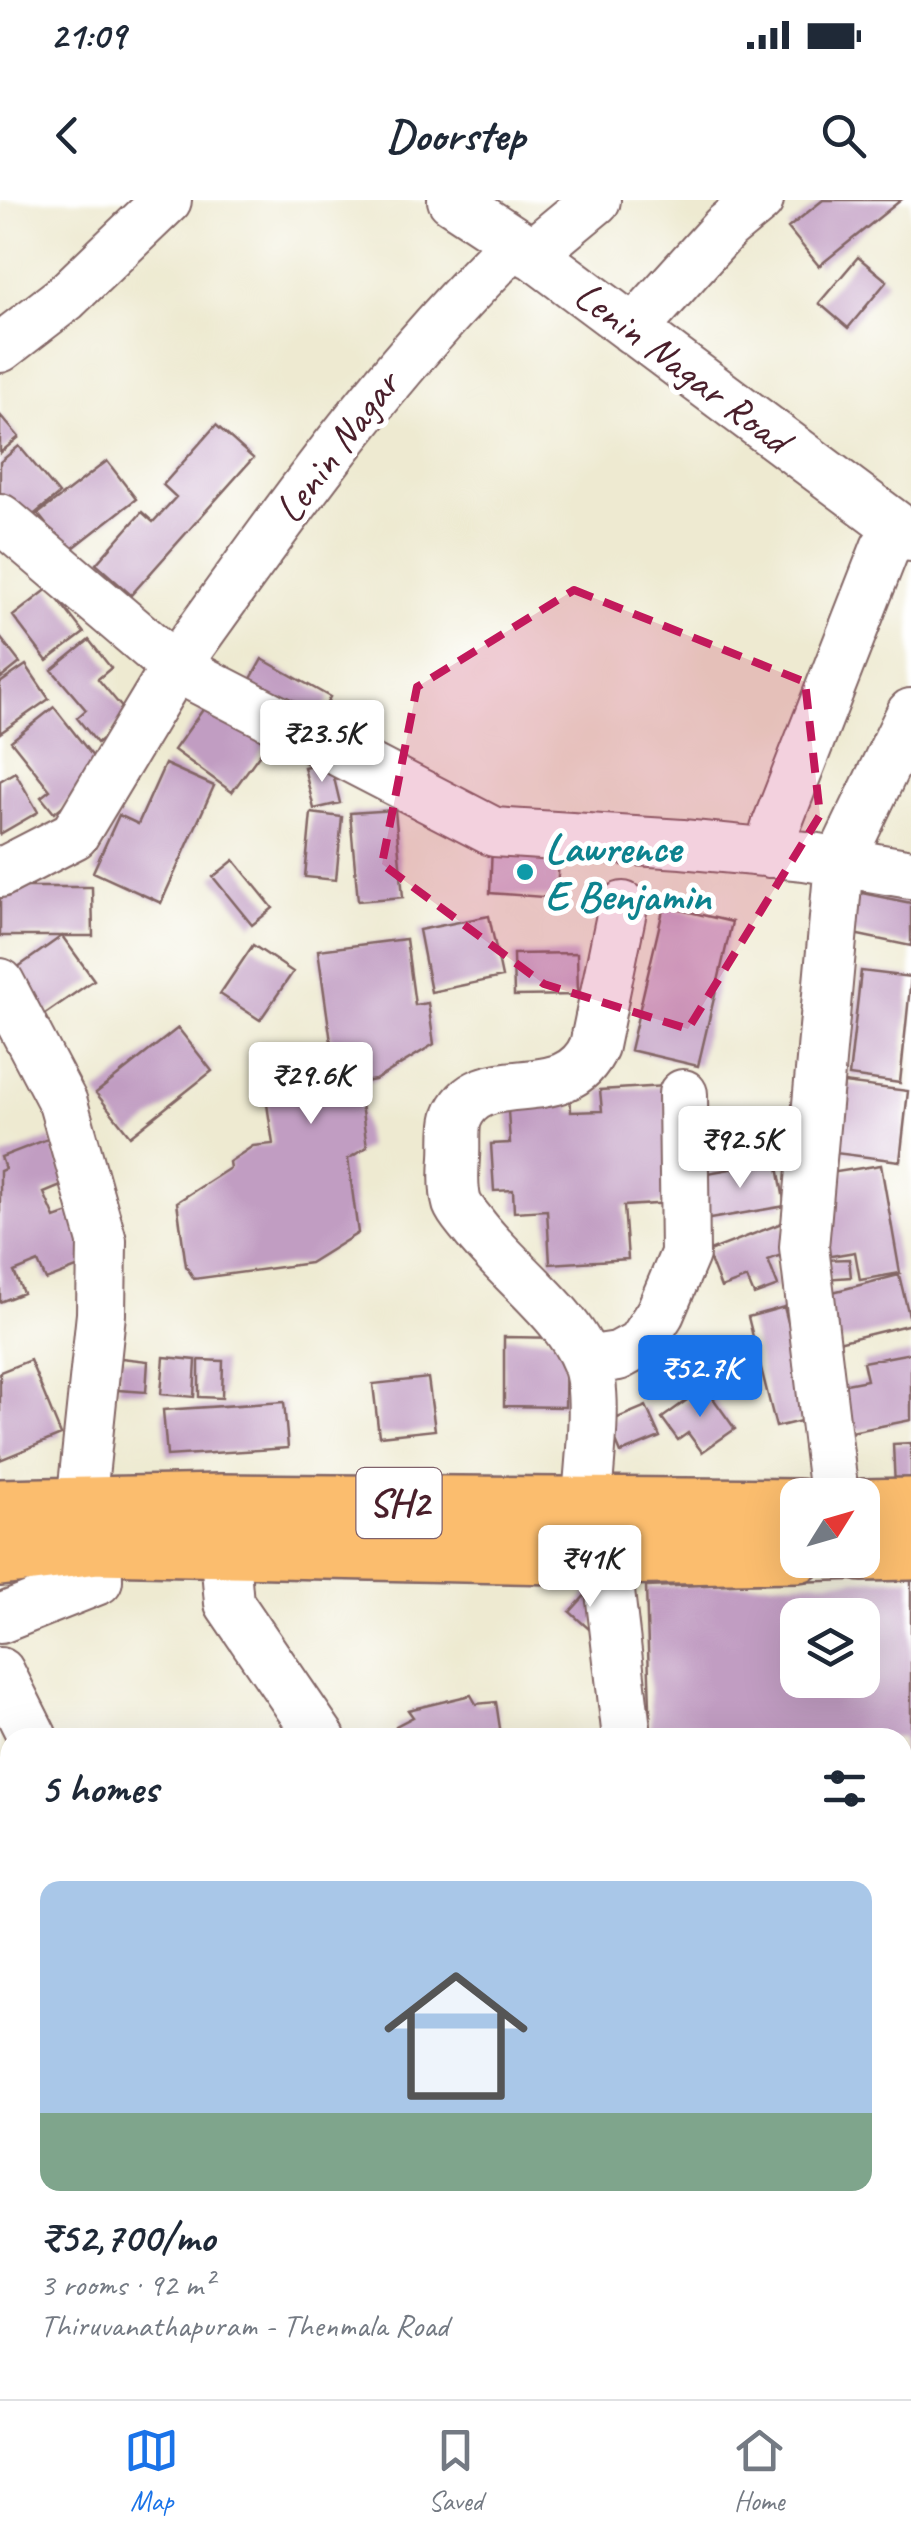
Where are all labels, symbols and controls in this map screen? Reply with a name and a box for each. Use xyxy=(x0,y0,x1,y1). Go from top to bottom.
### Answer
text: 21:09 xyxy=(50,12,125,59)
text: Doorstep xyxy=(386,107,525,164)
icon: back xyxy=(40,108,95,163)
icon: search xyxy=(816,108,871,163)
street label: Lenin Nagar Road xyxy=(564,269,805,469)
street label: Lenin Nagar xyxy=(263,357,414,534)
pin: ₹23.5K xyxy=(241,700,403,785)
text: ₹23.5K xyxy=(282,712,362,753)
place label: Lawrence E Benjamin xyxy=(545,822,712,923)
marker: Lawrence E Benjamin xyxy=(514,861,536,883)
pin: ₹29.6K xyxy=(230,1042,392,1127)
text: ₹29.6K xyxy=(271,1054,351,1095)
pin: ₹92.5K xyxy=(659,1106,821,1191)
text: ₹92.5K xyxy=(700,1118,780,1159)
pin: ₹52.7K xyxy=(619,1335,781,1420)
text: ₹52.7K xyxy=(660,1347,740,1388)
road number: SH2 xyxy=(356,1468,442,1538)
north arrow xyxy=(780,1478,880,1578)
map controls xyxy=(780,1478,880,1698)
pin: ₹41K xyxy=(531,1525,649,1610)
text: ₹41K xyxy=(560,1537,620,1578)
button: layers xyxy=(780,1598,880,1698)
icon: filters xyxy=(817,1761,872,1816)
text: 5 homes xyxy=(40,1762,158,1815)
icon: home xyxy=(366,1946,546,2126)
text: ₹52,700/mo xyxy=(40,2211,215,2264)
text: 3 rooms · 92 m² xyxy=(40,2264,213,2305)
text: Thiruvanathapuram - Thenmala Road xyxy=(40,2305,448,2346)
tab: Map xyxy=(124,2423,179,2518)
tab: Saved xyxy=(428,2423,483,2518)
tab: Home xyxy=(732,2423,787,2518)

